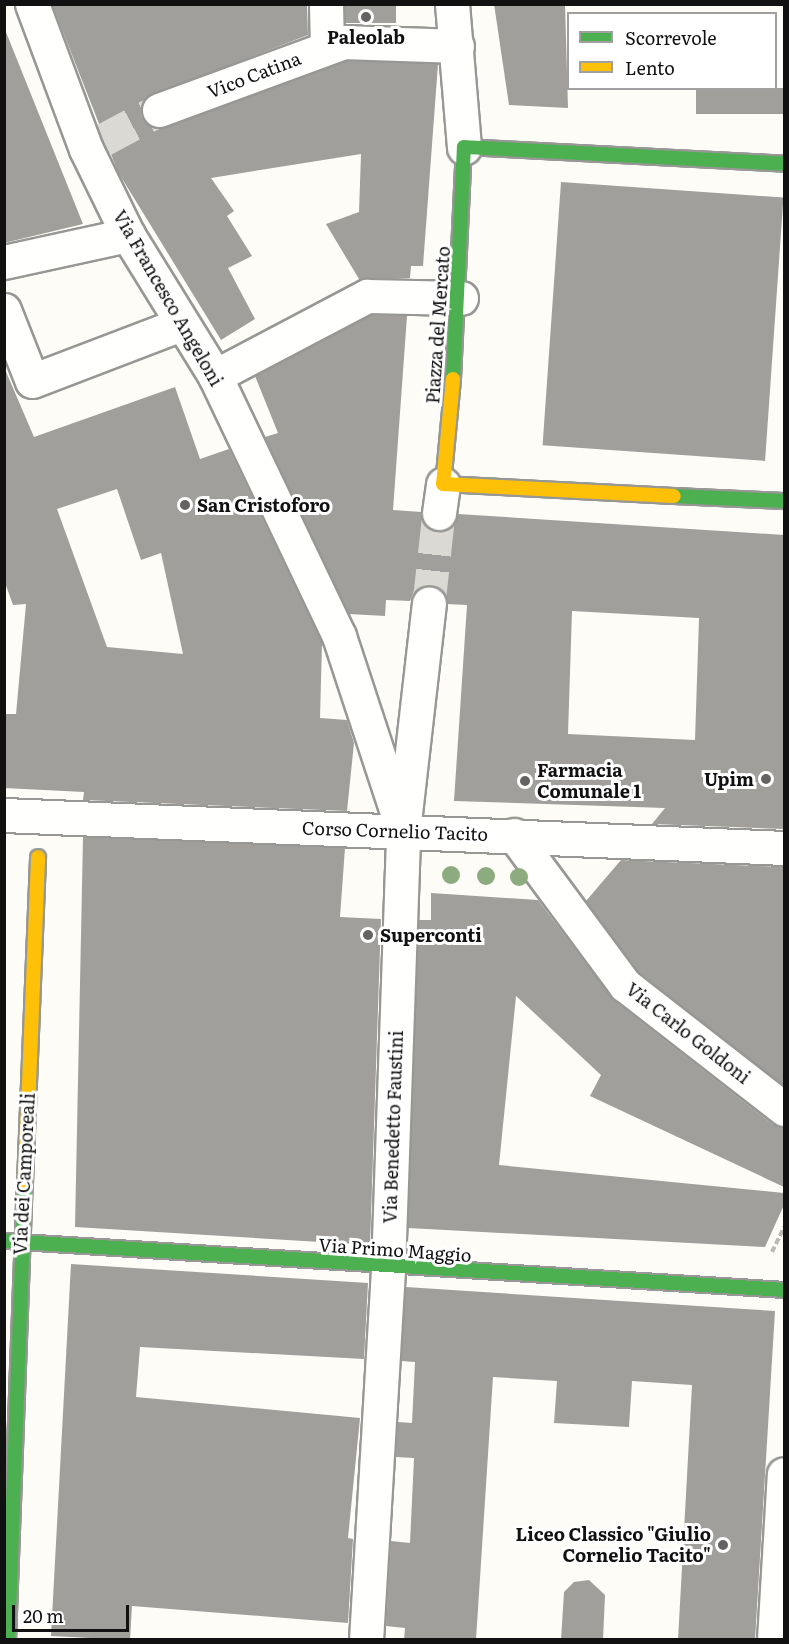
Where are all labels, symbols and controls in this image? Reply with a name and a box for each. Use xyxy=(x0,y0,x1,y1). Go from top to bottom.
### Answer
marker: Paleolab xyxy=(359,10,373,24)
legend xyxy=(567,12,777,90)
text: Scorrevole xyxy=(625,24,717,51)
place label: Paleolab xyxy=(327,26,405,48)
street label: Vico Catina xyxy=(204,47,304,103)
text: Lento xyxy=(625,54,675,81)
street label: Via Francesco Angeloni xyxy=(109,206,227,390)
street label: Piazza del Mercato xyxy=(422,245,454,405)
place label: San Cristoforo xyxy=(197,494,330,516)
marker: San Cristoforo xyxy=(178,498,192,512)
place label: Farmacia Comunale 1 xyxy=(537,760,641,802)
place label: Upim xyxy=(704,768,754,790)
marker: Upim xyxy=(759,772,773,786)
marker: Farmacia Comunale 1 xyxy=(518,774,532,788)
street label: Corso Cornelio Tacito xyxy=(302,817,488,845)
place label: Superconti xyxy=(380,924,482,946)
marker: Superconti xyxy=(361,928,375,942)
street label: Via Carlo Goldoni xyxy=(622,978,754,1088)
street label: Via Benedetto Faustini xyxy=(379,1030,407,1224)
street label: Via dei Camporeali xyxy=(9,1092,39,1256)
street label: Via Primo Maggio xyxy=(318,1234,472,1266)
place label: Liceo Classico "Giulio Cornelio Tacito" xyxy=(516,1524,711,1567)
marker: Liceo Classico "Giulio Cornelio Tacito" xyxy=(716,1538,730,1552)
scale bar xyxy=(15,1593,132,1631)
text: 20 m xyxy=(23,1602,64,1629)

